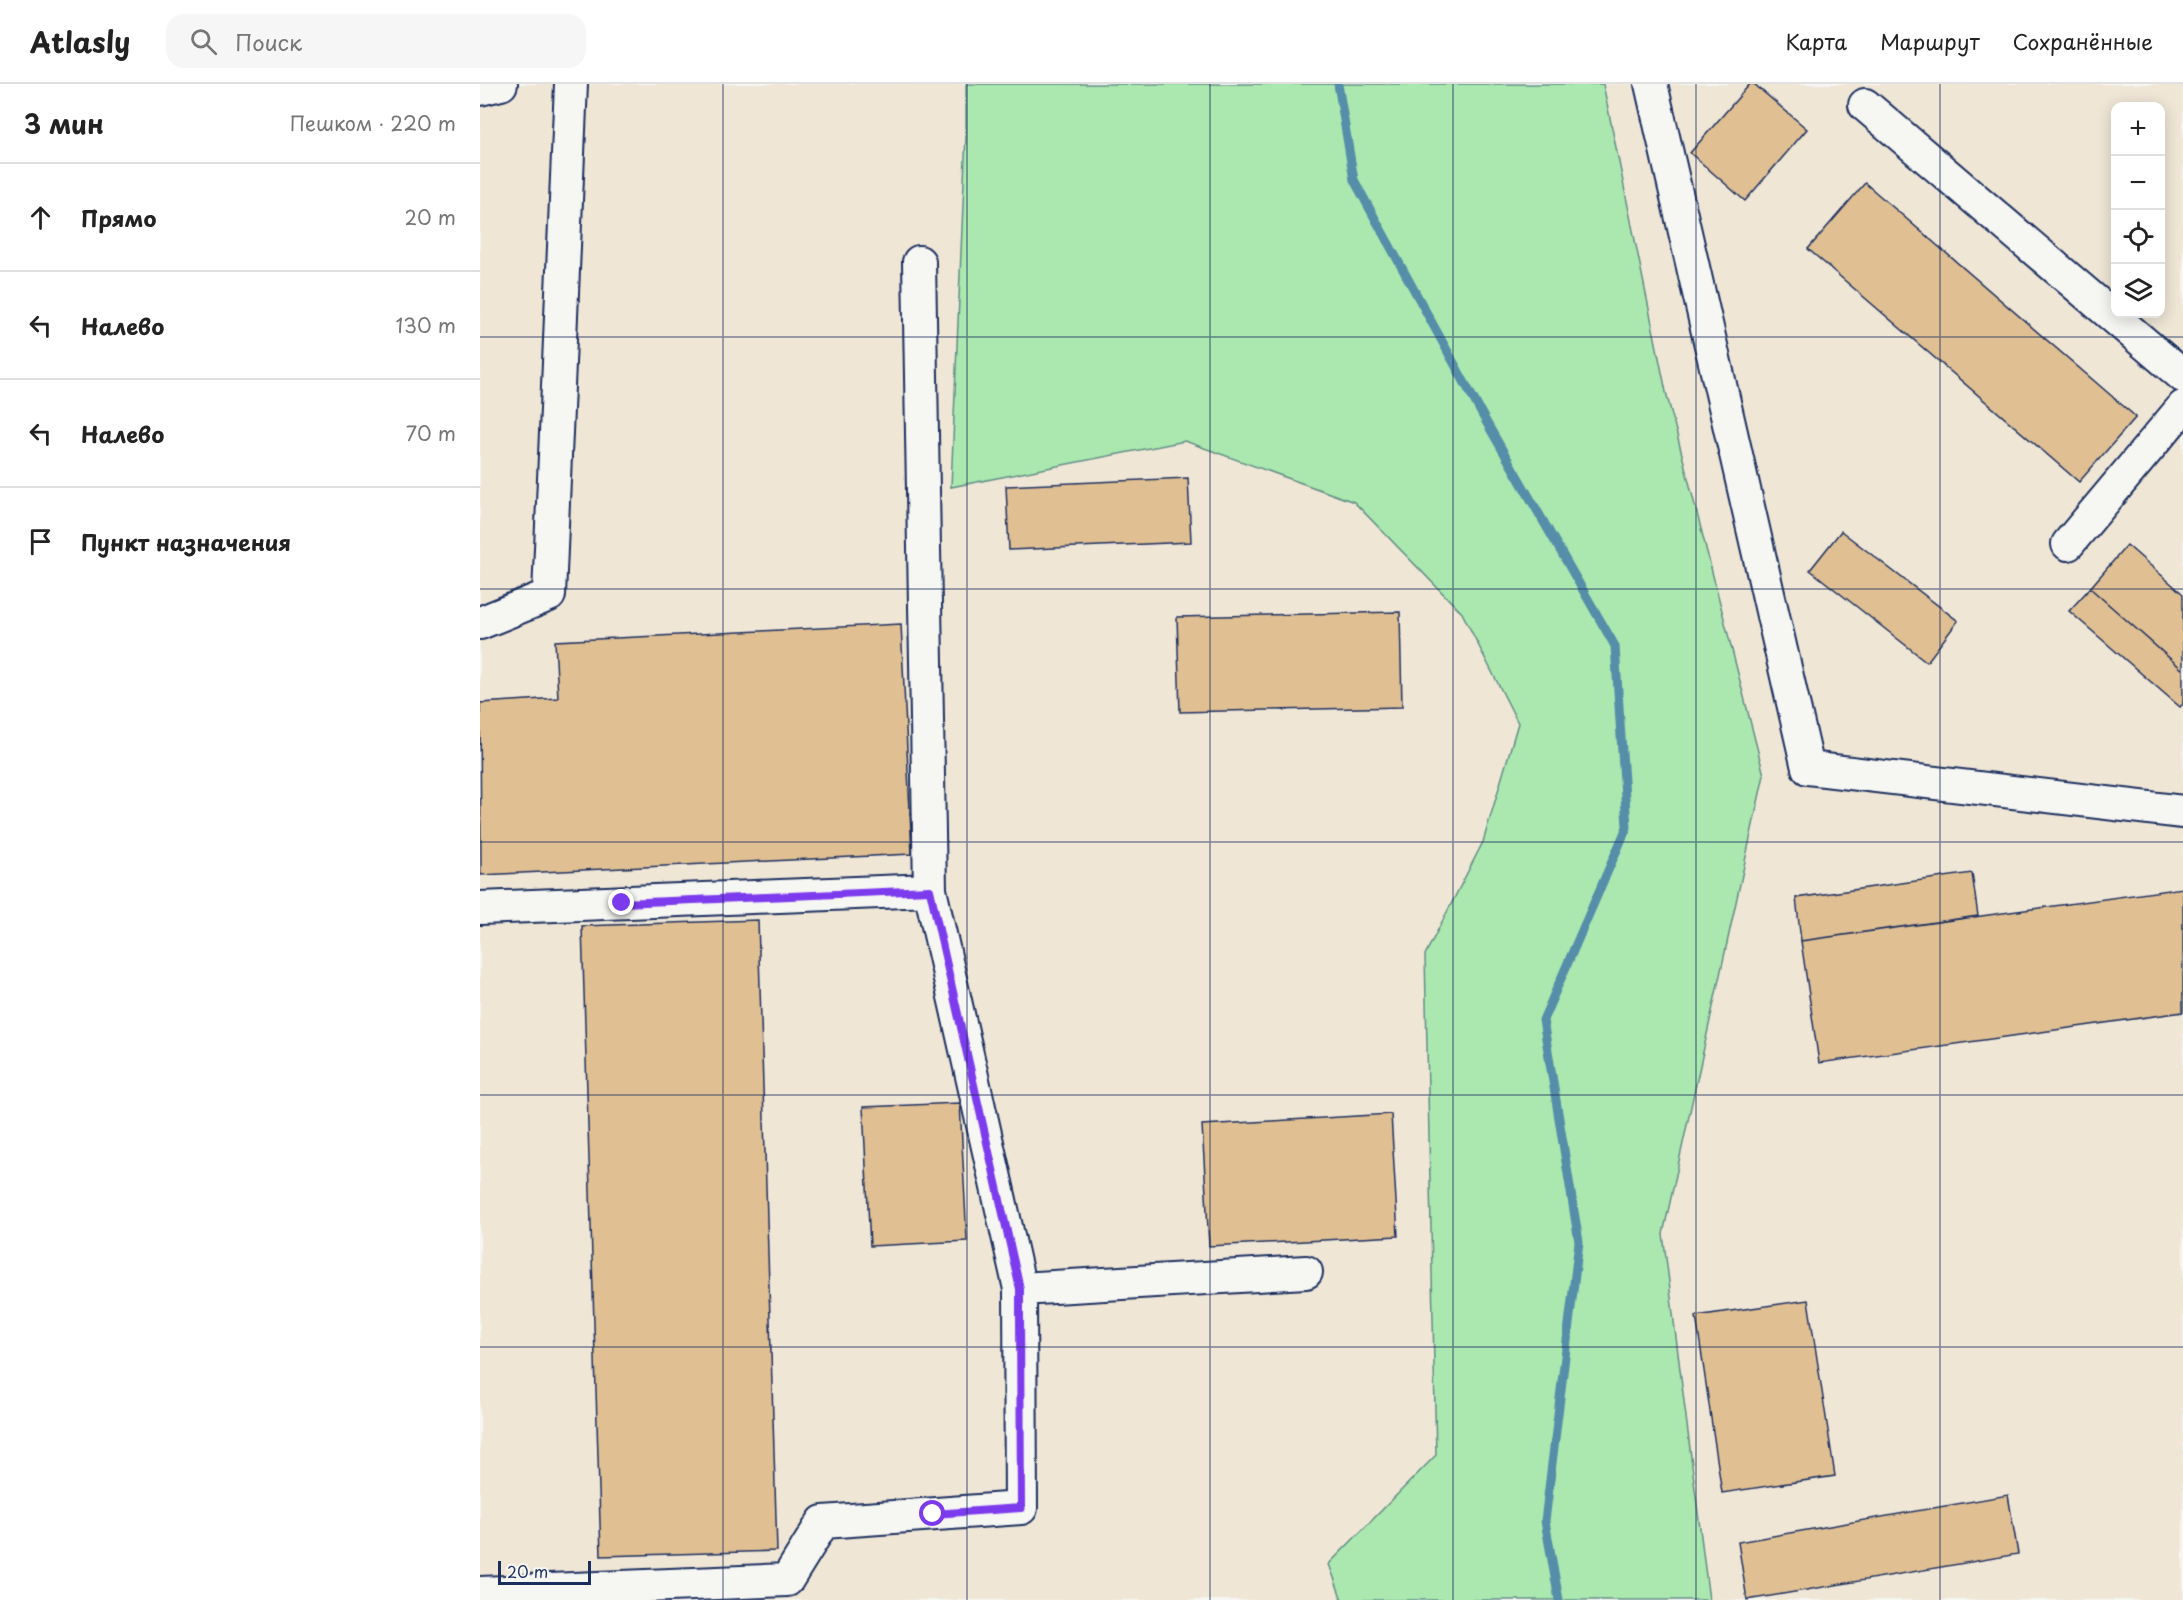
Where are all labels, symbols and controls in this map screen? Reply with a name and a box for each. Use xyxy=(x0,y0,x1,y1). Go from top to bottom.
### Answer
search box xyxy=(166,14,586,68)
text: Atlasly xyxy=(30,20,130,63)
icon: search xyxy=(187,25,220,58)
text: Поиск xyxy=(235,25,302,58)
text: Карта xyxy=(1786,25,1847,57)
text: Маршрут xyxy=(1880,25,1980,57)
text: Сохранённые xyxy=(2013,25,2153,57)
map controls xyxy=(2111,102,2165,318)
button: + xyxy=(2111,102,2165,156)
text: 3 мин xyxy=(24,104,104,143)
text: Пешком · 220 m xyxy=(290,108,456,138)
button: − xyxy=(2111,156,2165,210)
icon: ahead xyxy=(24,201,57,234)
text: Прямо xyxy=(81,201,156,234)
text: 20 m xyxy=(404,202,456,232)
button: locate xyxy=(2111,210,2165,264)
button: layers xyxy=(2111,264,2165,318)
icon: left xyxy=(24,309,57,342)
text: Налево xyxy=(81,309,164,342)
text: 130 m xyxy=(396,310,456,340)
icon: left xyxy=(24,417,57,450)
text: Налево xyxy=(81,417,164,450)
text: 70 m xyxy=(406,418,456,448)
icon: arrive xyxy=(24,525,57,558)
text: Пункт назначения xyxy=(81,525,291,558)
route end xyxy=(608,889,634,915)
route start xyxy=(919,1500,945,1526)
scale bar xyxy=(498,1558,591,1586)
text: 20 m xyxy=(507,1559,548,1583)

